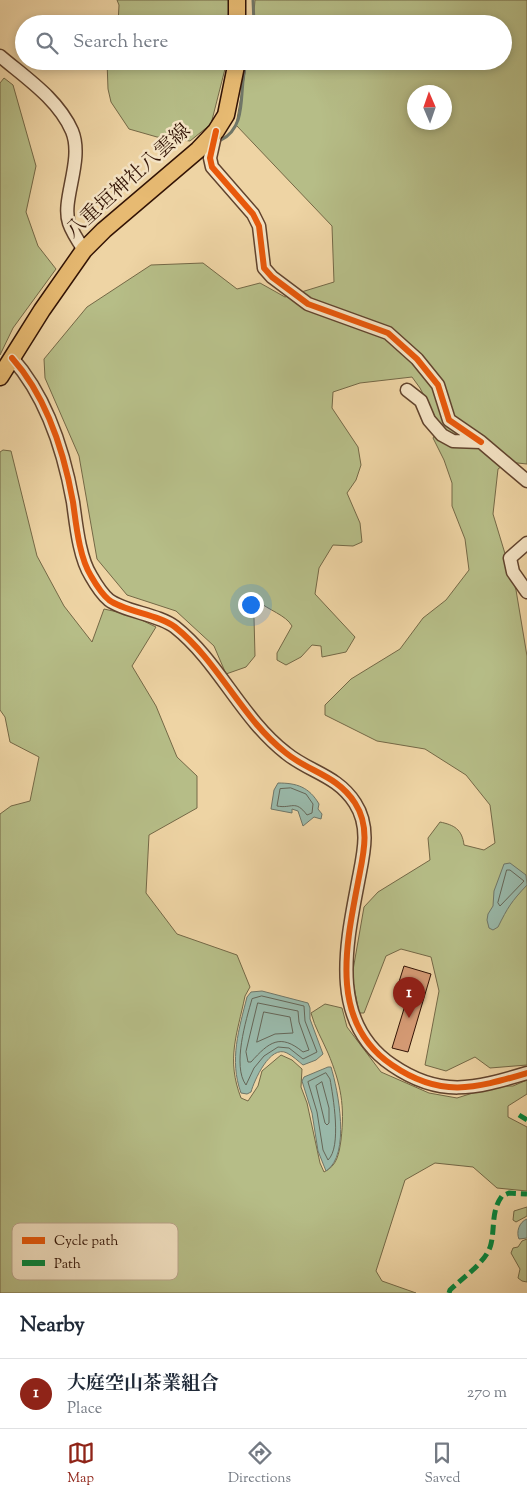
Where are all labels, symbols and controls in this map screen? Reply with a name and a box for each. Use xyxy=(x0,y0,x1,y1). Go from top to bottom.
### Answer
search box xyxy=(15,15,512,70)
icon: search xyxy=(33,29,61,57)
text: Search here xyxy=(73,29,168,56)
north arrow xyxy=(407,85,452,130)
street label: 八重垣神社八雲線 xyxy=(60,118,198,246)
your location xyxy=(238,592,264,618)
pin: 1 xyxy=(393,977,425,1018)
legend xyxy=(12,1223,178,1280)
text: Cycle path xyxy=(54,1232,118,1252)
text: Path xyxy=(54,1255,81,1275)
text: Nearby xyxy=(20,1311,85,1341)
text: 大庭空山茶業組合 xyxy=(67,1371,219,1398)
text: 1 xyxy=(33,1382,39,1405)
text: 270 m xyxy=(467,1382,507,1405)
text: Place xyxy=(67,1398,102,1421)
tab: Map xyxy=(67,1439,95,1489)
tab: Directions xyxy=(228,1439,291,1489)
tab: Saved xyxy=(424,1439,460,1489)

